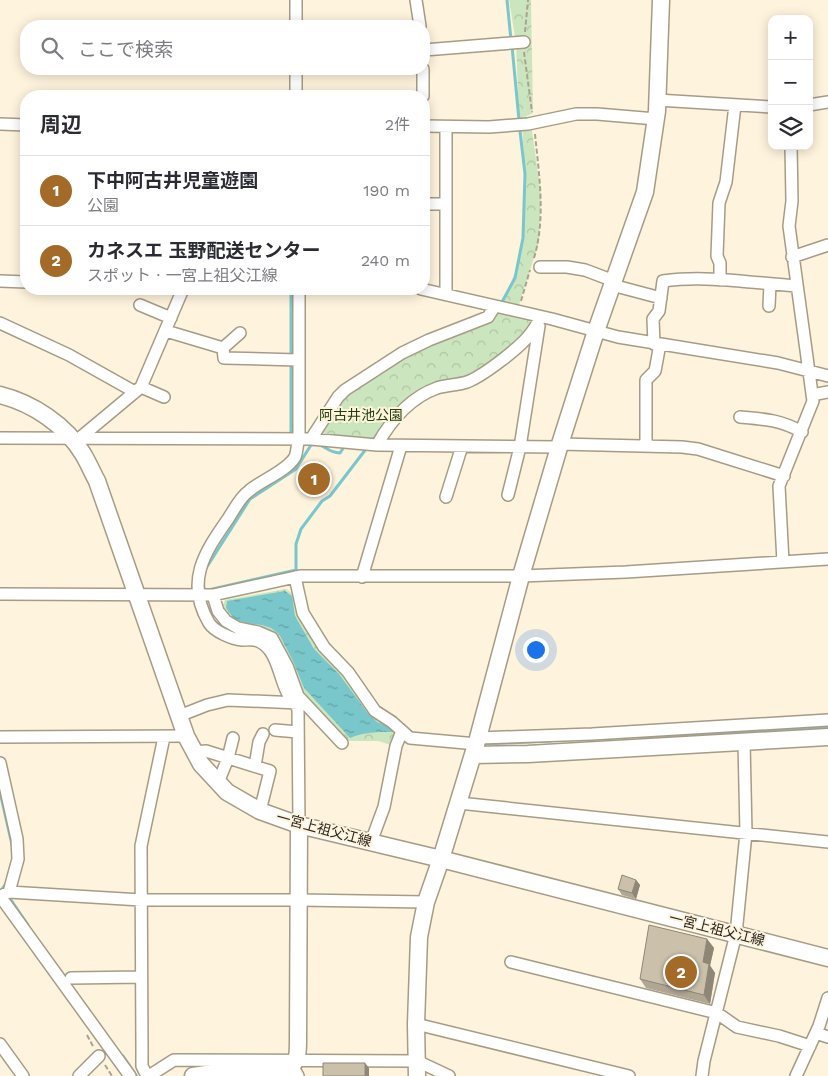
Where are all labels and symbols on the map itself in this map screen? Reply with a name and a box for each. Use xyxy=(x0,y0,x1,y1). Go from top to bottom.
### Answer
park label: 阿古井池公園 xyxy=(319,407,403,423)
pin: 1 xyxy=(298,460,330,498)
your location xyxy=(523,637,549,663)
street label: 一宮上祖父江線 xyxy=(275,809,373,849)
street label: 一宮上祖父江線 xyxy=(668,909,766,949)
pin: 2 xyxy=(665,953,697,991)

